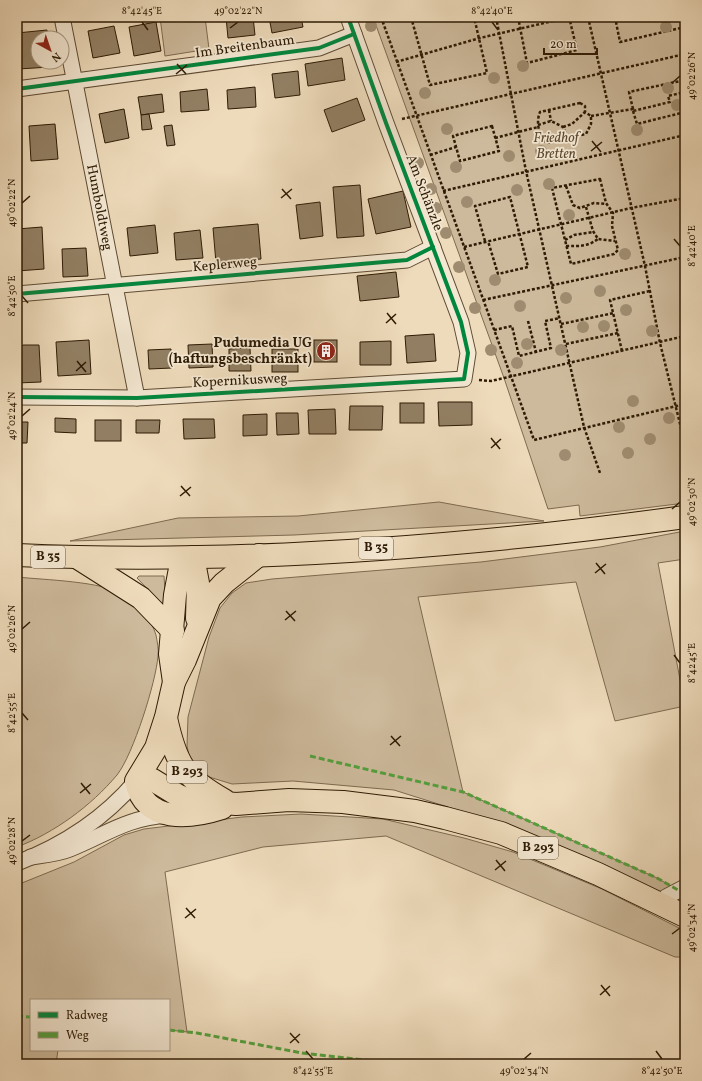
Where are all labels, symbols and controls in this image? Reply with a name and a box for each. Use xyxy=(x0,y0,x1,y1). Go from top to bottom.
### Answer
text: 8°42'45"E xyxy=(122,4,162,18)
text: 49°02'22"N xyxy=(214,4,263,18)
text: 8°42'40"E xyxy=(471,4,513,18)
north arrow xyxy=(30,30,70,70)
scale bar xyxy=(544,30,597,56)
street label: Im Breitenbaum xyxy=(194,31,296,63)
text: 20 m xyxy=(550,37,577,53)
text: N xyxy=(48,48,63,65)
text: 49°02'26"N xyxy=(685,51,699,100)
park label: Friedhof Bretten xyxy=(533,129,582,164)
street label: Am Schänzle xyxy=(401,152,447,234)
street label: Humboldtweg xyxy=(82,163,117,252)
text: 49°02'22"N xyxy=(5,178,19,227)
text: 8°42'40"E xyxy=(685,225,699,267)
street label: Keplerweg xyxy=(192,253,258,277)
text: 8°42'50"E xyxy=(5,276,19,317)
place label: Pudumedia UG (haftungsbeschränkt) xyxy=(169,334,312,369)
building icon: Pudumedia UG (haftungsbeschränkt) xyxy=(315,340,337,362)
street label: Kopernikusweg xyxy=(192,369,288,393)
text: 49°02'24"N xyxy=(5,391,19,440)
text: 49°02'30"N xyxy=(685,477,699,526)
road number: B 35 xyxy=(359,537,393,559)
road number: B 35 xyxy=(31,546,65,568)
text: 49°02'26"N xyxy=(5,604,19,653)
text: 8°42'45"E xyxy=(685,643,699,683)
text: 8°42'55"E xyxy=(5,693,19,733)
road number: B 293 xyxy=(167,761,207,783)
text: 49°02'28"N xyxy=(5,816,19,865)
road number: B 293 xyxy=(518,837,558,859)
text: 49°02'34"N xyxy=(685,903,699,953)
legend xyxy=(30,999,170,1051)
text: Radweg xyxy=(66,1008,108,1024)
text: Weg xyxy=(66,1028,89,1044)
text: 8°42'55"E xyxy=(293,1064,333,1078)
text: 49°02'34"N xyxy=(499,1064,549,1078)
text: 8°42'50"E xyxy=(642,1064,683,1078)

